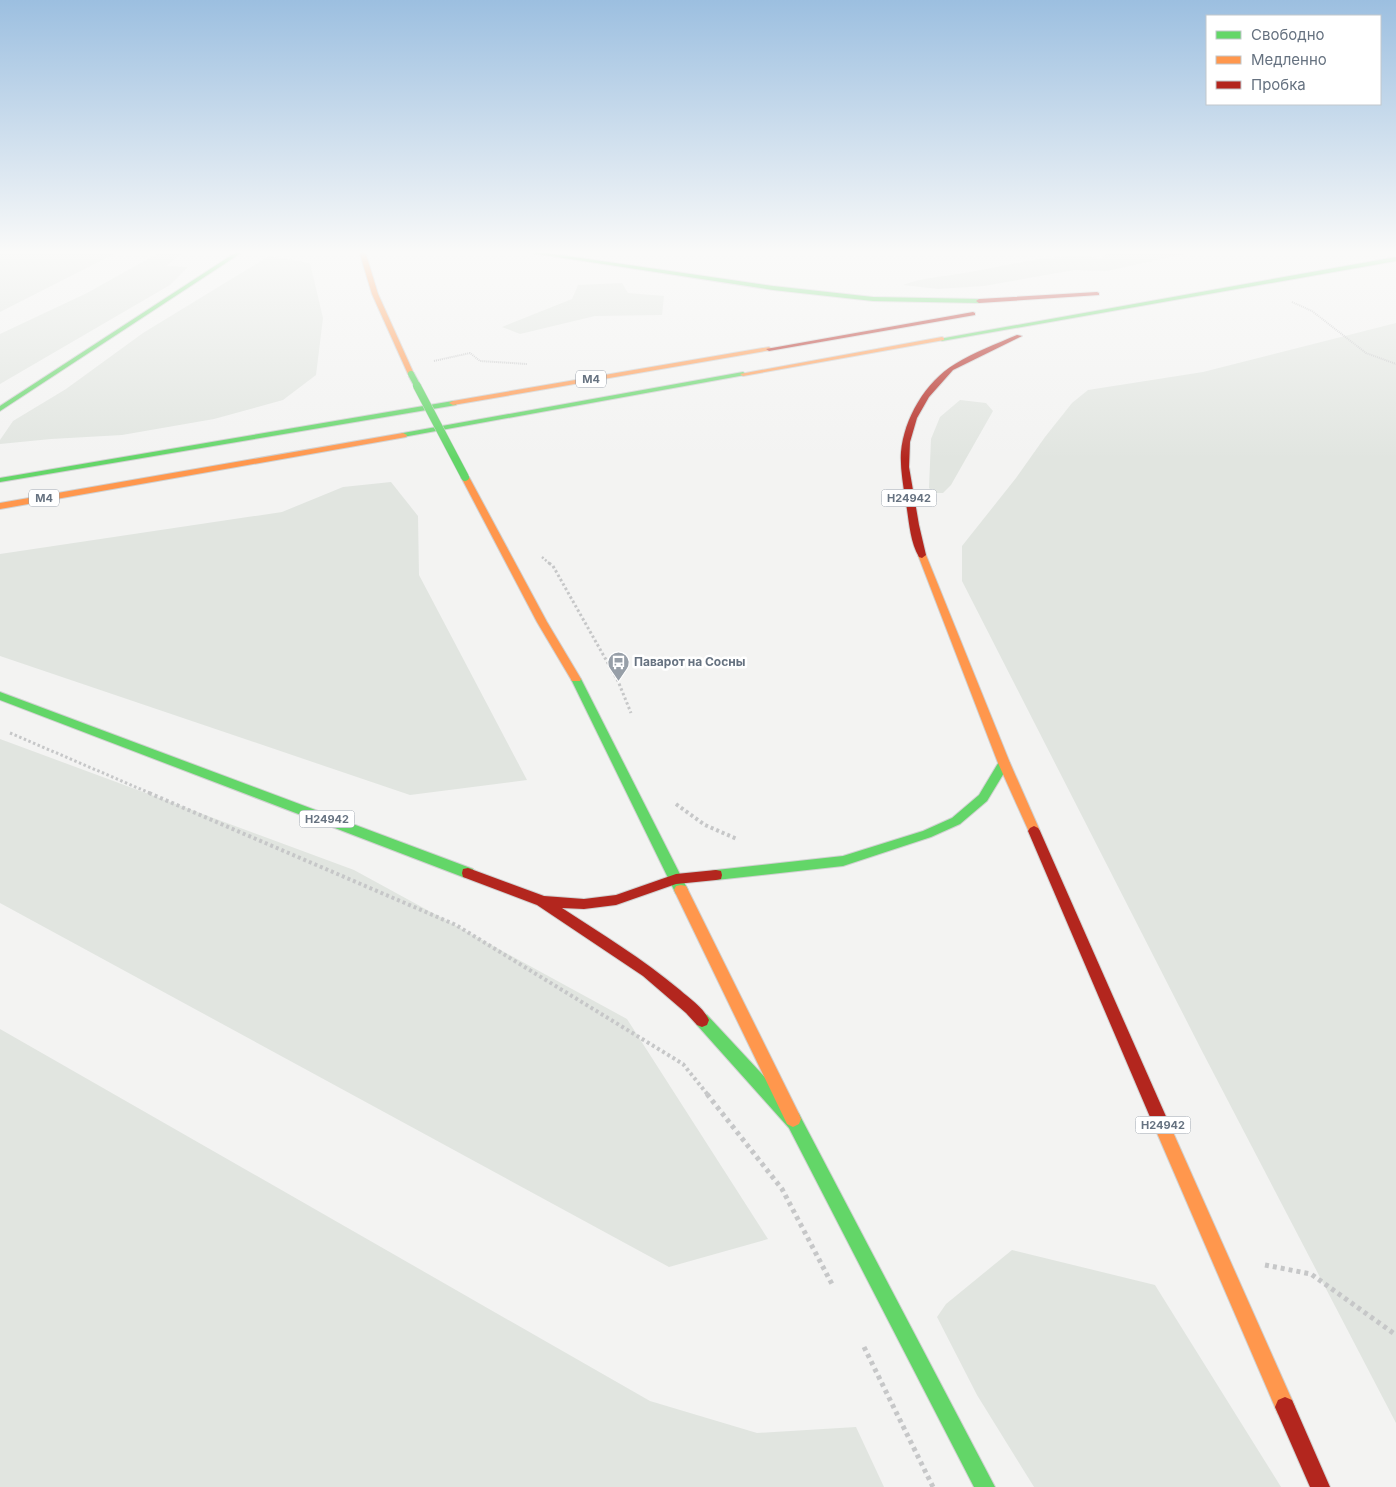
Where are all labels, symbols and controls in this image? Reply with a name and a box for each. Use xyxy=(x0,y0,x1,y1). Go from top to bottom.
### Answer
legend xyxy=(1206,15,1381,105)
text: Свободно xyxy=(1251,25,1325,44)
text: Медленно xyxy=(1251,50,1327,69)
text: Пробка xyxy=(1251,75,1306,94)
road number: М4 xyxy=(576,370,606,388)
road number: М4 xyxy=(29,489,59,506)
road number: Н24942 xyxy=(882,489,936,506)
bus stop icon: Паварот на Сосны xyxy=(606,650,630,681)
place label: Паварот на Сосны xyxy=(634,654,745,669)
road number: Н24942 xyxy=(300,811,354,828)
road number: Н24942 xyxy=(1136,1116,1190,1134)

